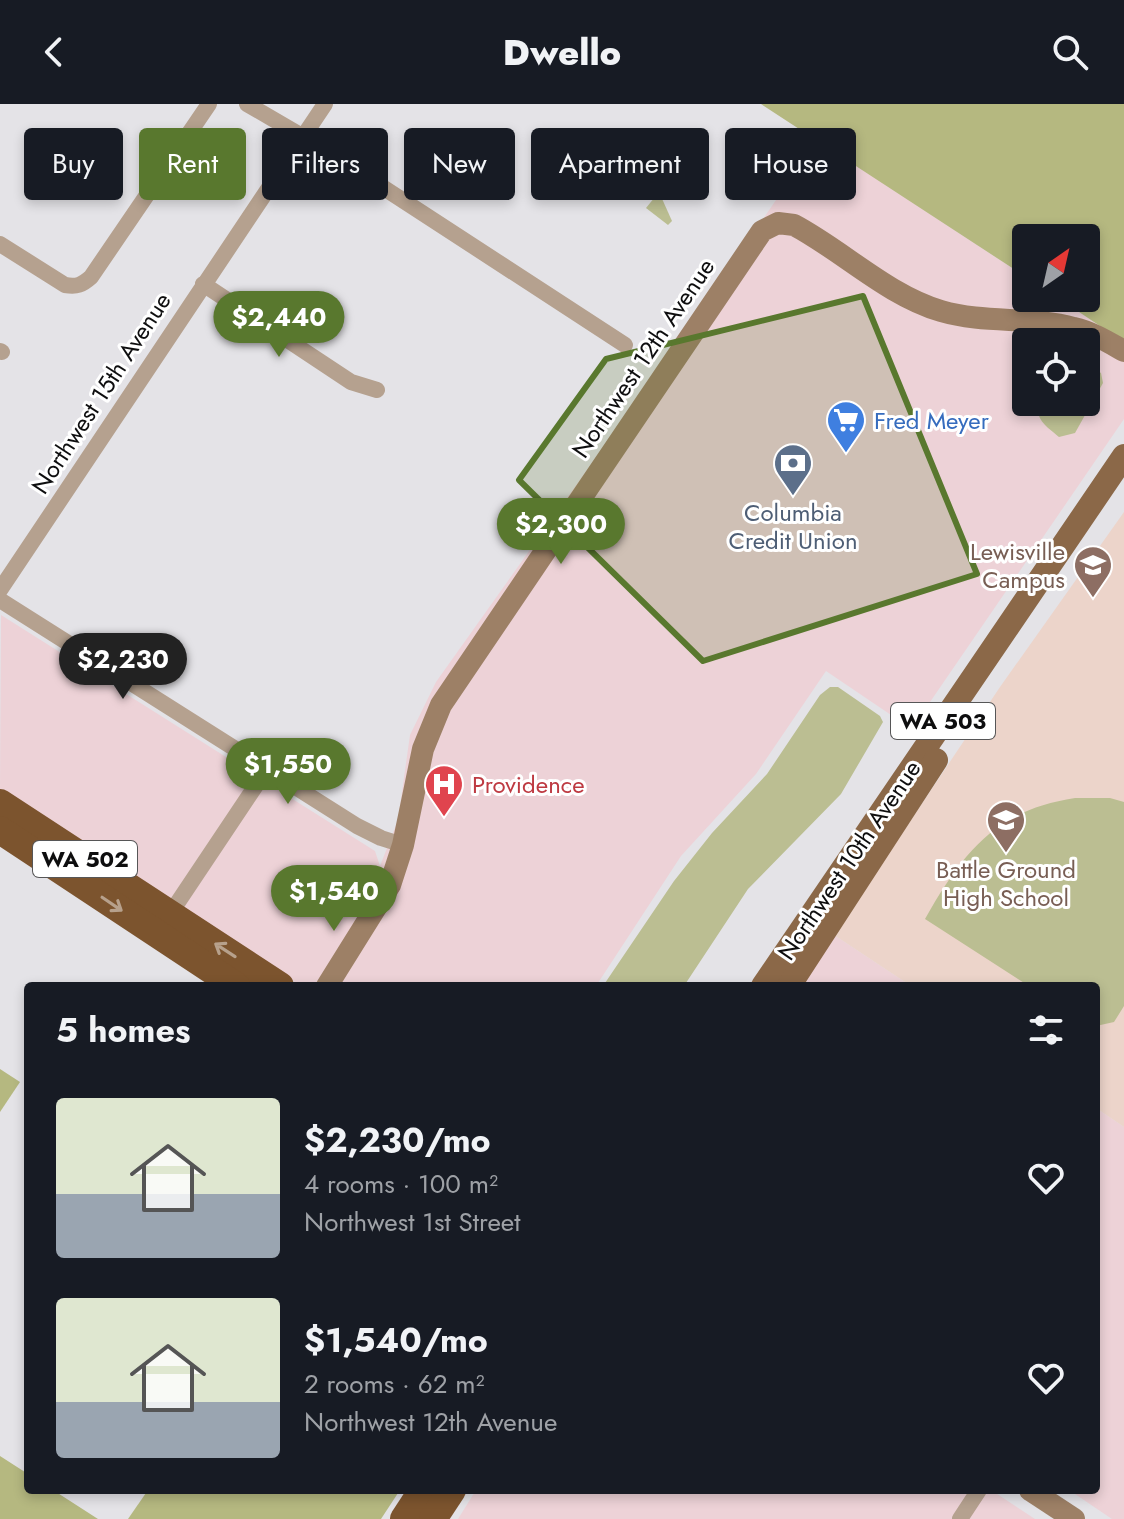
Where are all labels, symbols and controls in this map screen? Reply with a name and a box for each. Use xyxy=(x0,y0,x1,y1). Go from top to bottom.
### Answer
text: Dwello xyxy=(503,26,621,78)
icon: back xyxy=(32,30,76,74)
icon: search xyxy=(1048,30,1092,74)
chip: Buy xyxy=(24,128,123,200)
chip: Rent xyxy=(139,128,246,200)
chip: Filters xyxy=(262,128,388,200)
chip: New xyxy=(404,128,515,200)
chip: Apartment xyxy=(531,128,709,200)
chip: House xyxy=(725,128,856,200)
north arrow xyxy=(1012,224,1100,312)
map controls xyxy=(1012,224,1100,416)
street label: Northwest 12th Avenue xyxy=(563,251,723,465)
street label: Northwest 15th Avenue xyxy=(23,285,179,501)
pin: $2,440 xyxy=(214,291,344,359)
text: $2,440 xyxy=(231,298,327,336)
button: locate xyxy=(1012,328,1100,416)
supermarket icon: Fred Meyer xyxy=(825,399,867,454)
place label: Fred Meyer xyxy=(874,403,990,438)
bank icon: Columbia Credit Union xyxy=(772,442,814,497)
place label: Columbia Credit Union xyxy=(728,495,858,558)
pin: $2,300 xyxy=(496,498,626,566)
text: $2,300 xyxy=(515,505,607,543)
place label: Lewisville Campus xyxy=(970,534,1065,597)
school or university icon: Lewisville Campus xyxy=(1072,544,1114,599)
pin: $2,230 xyxy=(58,633,188,701)
text: $2,230 xyxy=(77,640,169,678)
road number: WA 503 xyxy=(891,703,995,739)
pin: $1,550 xyxy=(223,738,353,806)
text: $1,550 xyxy=(244,745,332,783)
street label: Northwest 10th Avenue xyxy=(769,753,929,967)
hospital icon: Providence xyxy=(423,763,465,818)
place label: Providence xyxy=(472,767,585,802)
school or university icon: Battle Ground High School xyxy=(985,799,1027,854)
road number: WA 502 xyxy=(33,841,137,877)
place label: Battle Ground High School xyxy=(936,852,1076,915)
pin: $1,540 xyxy=(269,865,399,933)
text: $1,540 xyxy=(289,872,379,910)
one-way arrow xyxy=(100,896,122,912)
one-way arrow xyxy=(214,942,237,958)
text: 5 homes xyxy=(56,1006,190,1055)
icon: filters xyxy=(1024,1008,1068,1052)
text: $2,230/mo xyxy=(304,1116,491,1165)
icon: home xyxy=(120,1130,216,1226)
icon: heart xyxy=(1024,1156,1068,1200)
text: 4 rooms · 100 m² xyxy=(304,1165,498,1203)
text: Northwest 1st Street xyxy=(304,1203,520,1241)
text: $1,540/mo xyxy=(304,1316,488,1365)
icon: home xyxy=(120,1330,216,1426)
icon: heart xyxy=(1024,1356,1068,1400)
text: 2 rooms · 62 m² xyxy=(304,1365,485,1403)
text: Northwest 12th Avenue xyxy=(304,1403,557,1441)

